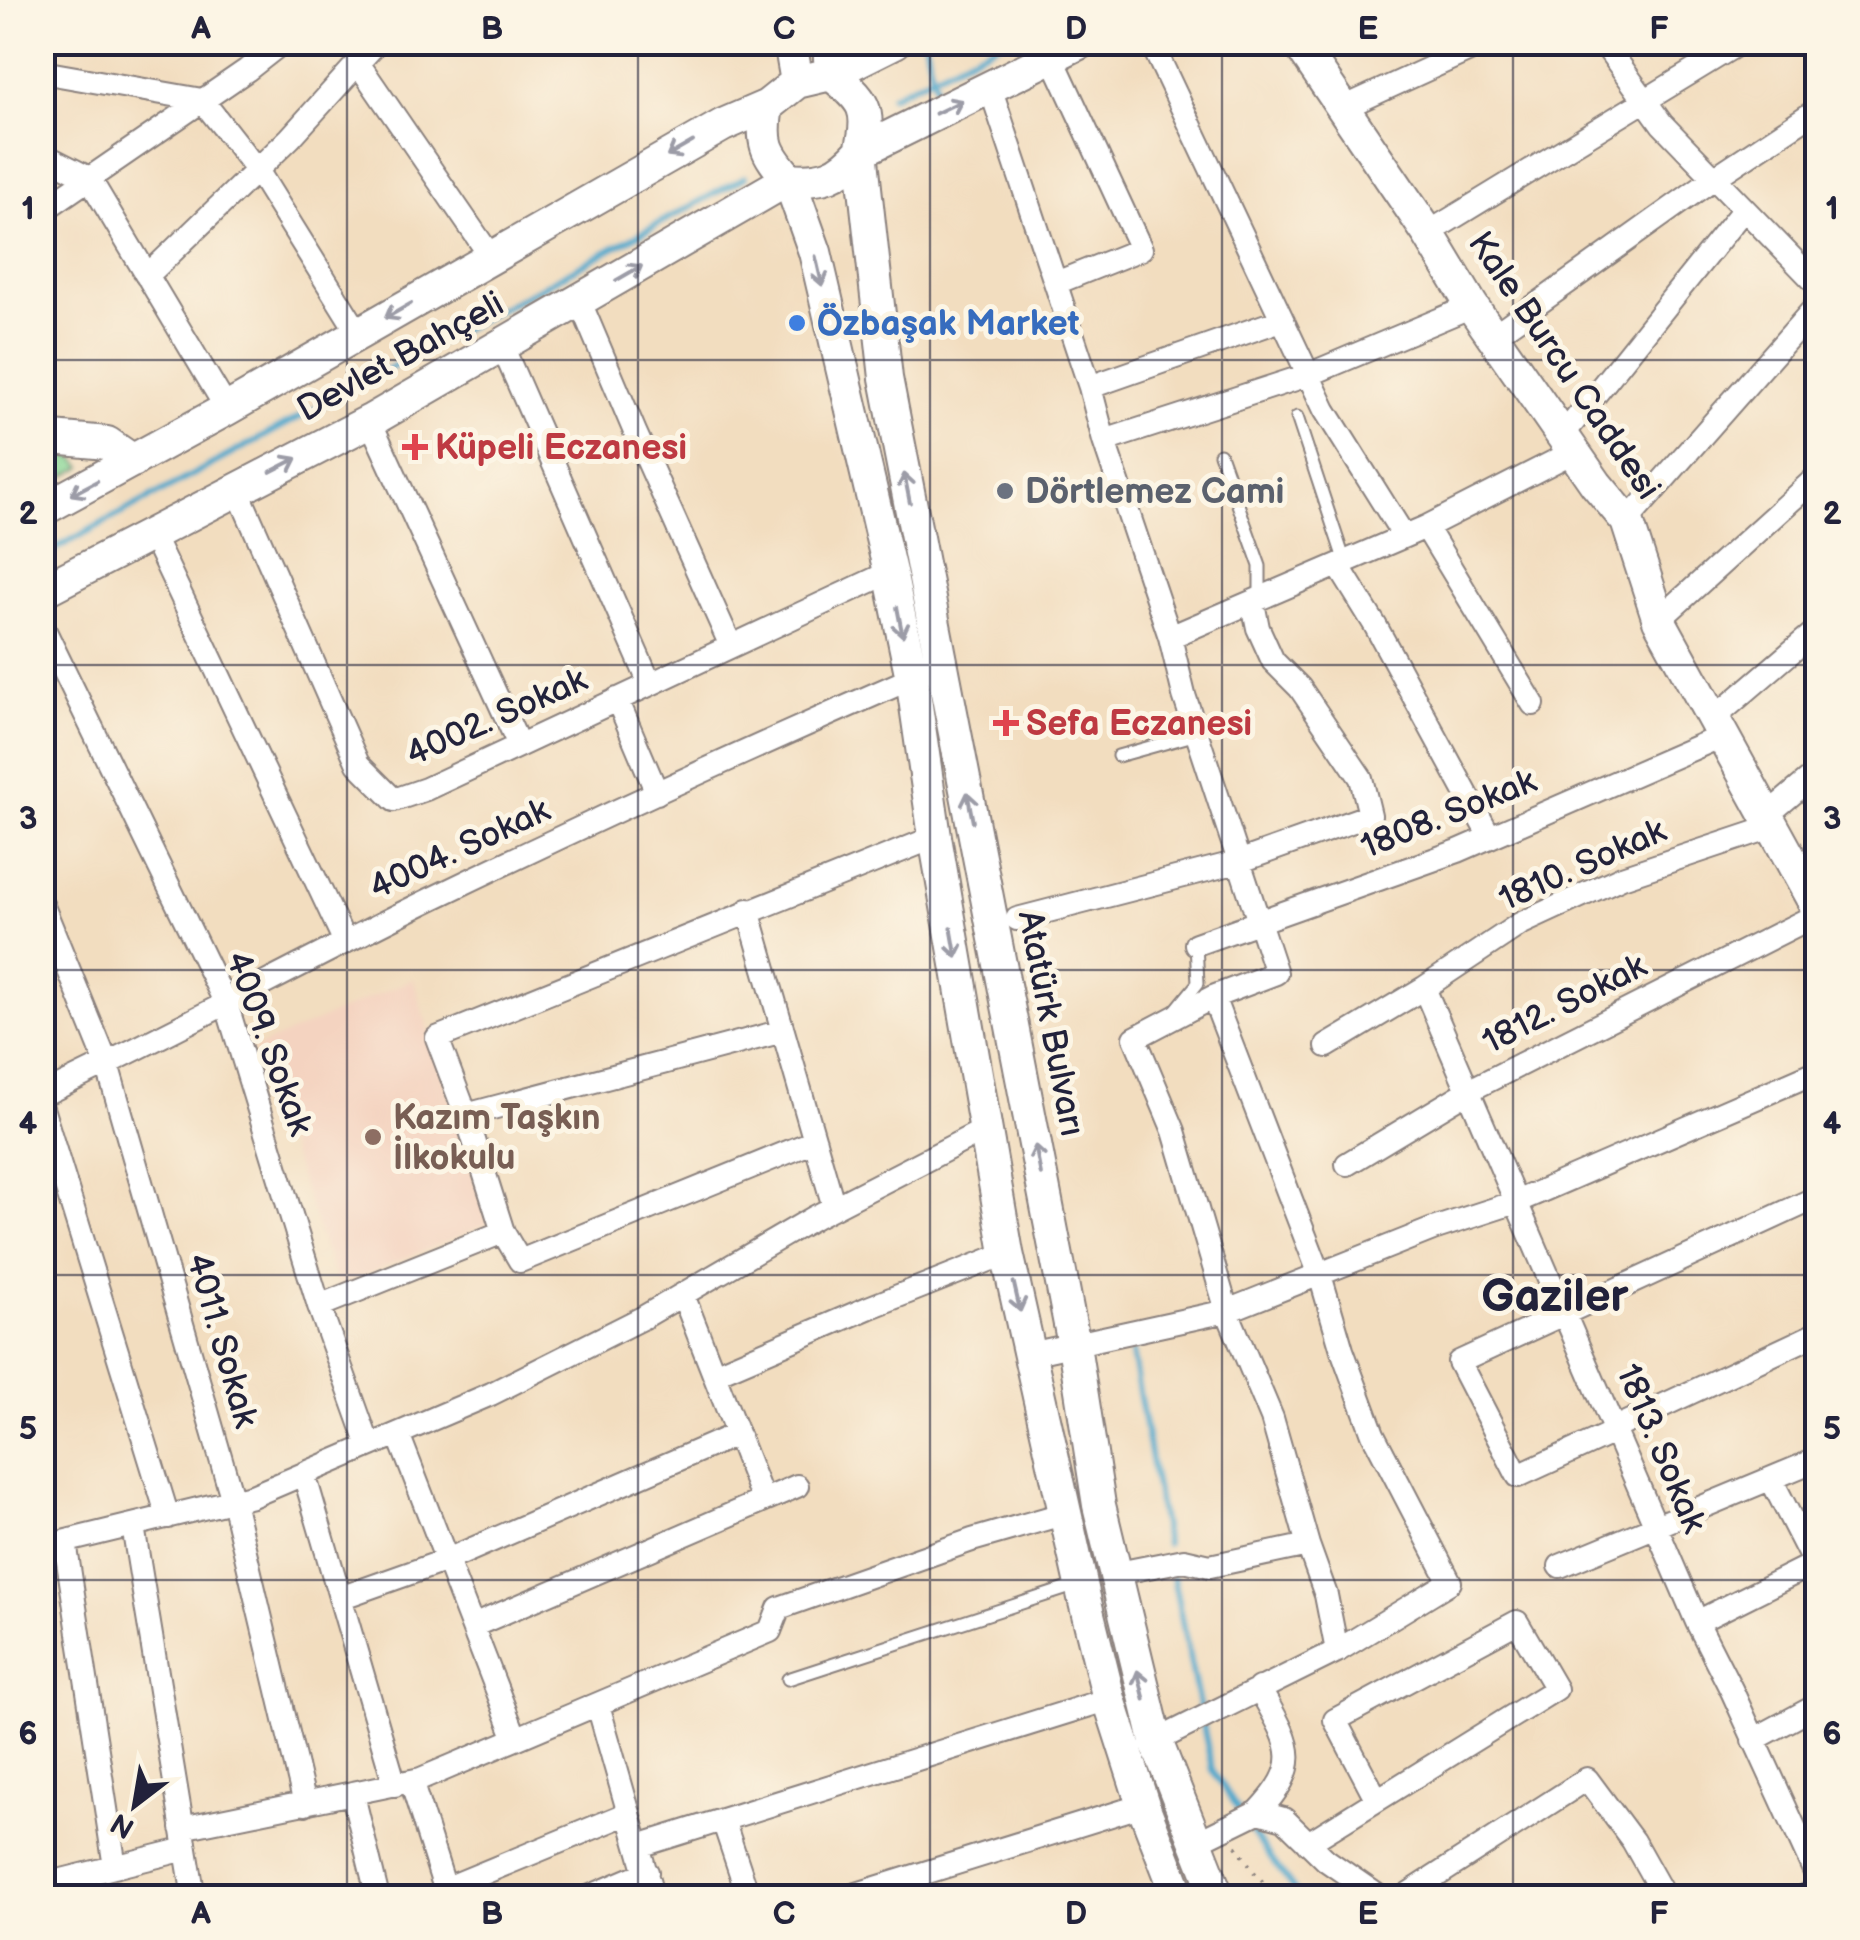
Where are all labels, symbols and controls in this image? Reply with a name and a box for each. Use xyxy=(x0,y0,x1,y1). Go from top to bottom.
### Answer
text: A xyxy=(190,10,211,49)
text: B xyxy=(481,10,503,49)
text: C xyxy=(773,10,795,49)
text: D xyxy=(1065,10,1087,49)
text: E xyxy=(1358,10,1378,49)
text: F xyxy=(1649,10,1669,49)
one-way arrow xyxy=(933,97,963,116)
one-way arrow xyxy=(666,140,695,160)
text: 1 xyxy=(21,190,35,229)
text: 1 xyxy=(1825,190,1839,229)
street label: Kale Burcu Caddesi xyxy=(1458,224,1669,508)
one-way arrow xyxy=(811,254,829,286)
one-way arrow xyxy=(614,263,643,283)
street label: Devlet Bahçeli xyxy=(290,283,511,432)
one-way arrow xyxy=(384,301,413,321)
place label: Özbaşak Market xyxy=(817,302,1080,346)
marker: Özbaşak Market xyxy=(786,312,808,334)
place label: Küpeli Eczanesi xyxy=(435,427,687,470)
marker: Küpeli Eczanesi xyxy=(404,436,426,458)
one-way arrow xyxy=(269,455,298,474)
place label: Dörtlemez Cami xyxy=(1025,471,1284,514)
one-way arrow xyxy=(897,473,916,505)
one-way arrow xyxy=(70,478,100,498)
marker: Dörtlemez Cami xyxy=(994,480,1016,502)
text: 2 xyxy=(18,495,38,534)
text: 2 xyxy=(1822,495,1842,534)
one-way arrow xyxy=(892,605,911,637)
street label: 4002. Sokak xyxy=(400,658,594,776)
place label: Sefa Eczanesi xyxy=(1026,703,1252,746)
marker: Sefa Eczanesi xyxy=(995,712,1017,734)
street label: 1808. Sokak xyxy=(1355,759,1543,869)
street label: 4004. Sokak xyxy=(363,789,557,910)
one-way arrow xyxy=(959,792,978,824)
text: 3 xyxy=(19,800,37,839)
text: 3 xyxy=(1823,800,1841,839)
street label: 1810. Sokak xyxy=(1492,809,1674,921)
street label: Atatürk Bulvarı xyxy=(1008,907,1093,1140)
one-way arrow xyxy=(945,926,964,958)
street label: 1812. Sokak xyxy=(1475,944,1655,1064)
street label: 4009. Sokak xyxy=(215,946,322,1142)
place label: Kazım Taşkın İlkokulu xyxy=(393,1097,600,1180)
text: 4 xyxy=(19,1105,38,1144)
text: 4 xyxy=(1823,1105,1842,1144)
marker: Kazım Taşkın İlkokulu xyxy=(362,1126,384,1148)
one-way arrow xyxy=(1028,1145,1047,1177)
street label: 4011. Sokak xyxy=(176,1248,267,1433)
district label: Gaziler xyxy=(1481,1270,1630,1325)
one-way arrow xyxy=(1009,1280,1027,1312)
street label: 1813. Sokak xyxy=(1606,1358,1716,1540)
text: 5 xyxy=(19,1410,37,1449)
text: 5 xyxy=(1823,1410,1841,1449)
one-way arrow xyxy=(1131,1670,1150,1701)
text: 6 xyxy=(18,1715,38,1754)
text: 6 xyxy=(1822,1715,1842,1754)
north arrow xyxy=(85,1755,185,1855)
text: N xyxy=(105,1806,140,1845)
text: A xyxy=(190,1895,211,1934)
text: B xyxy=(481,1895,503,1934)
text: C xyxy=(773,1895,795,1934)
text: D xyxy=(1065,1895,1087,1934)
text: E xyxy=(1358,1895,1378,1934)
text: F xyxy=(1649,1895,1669,1934)

